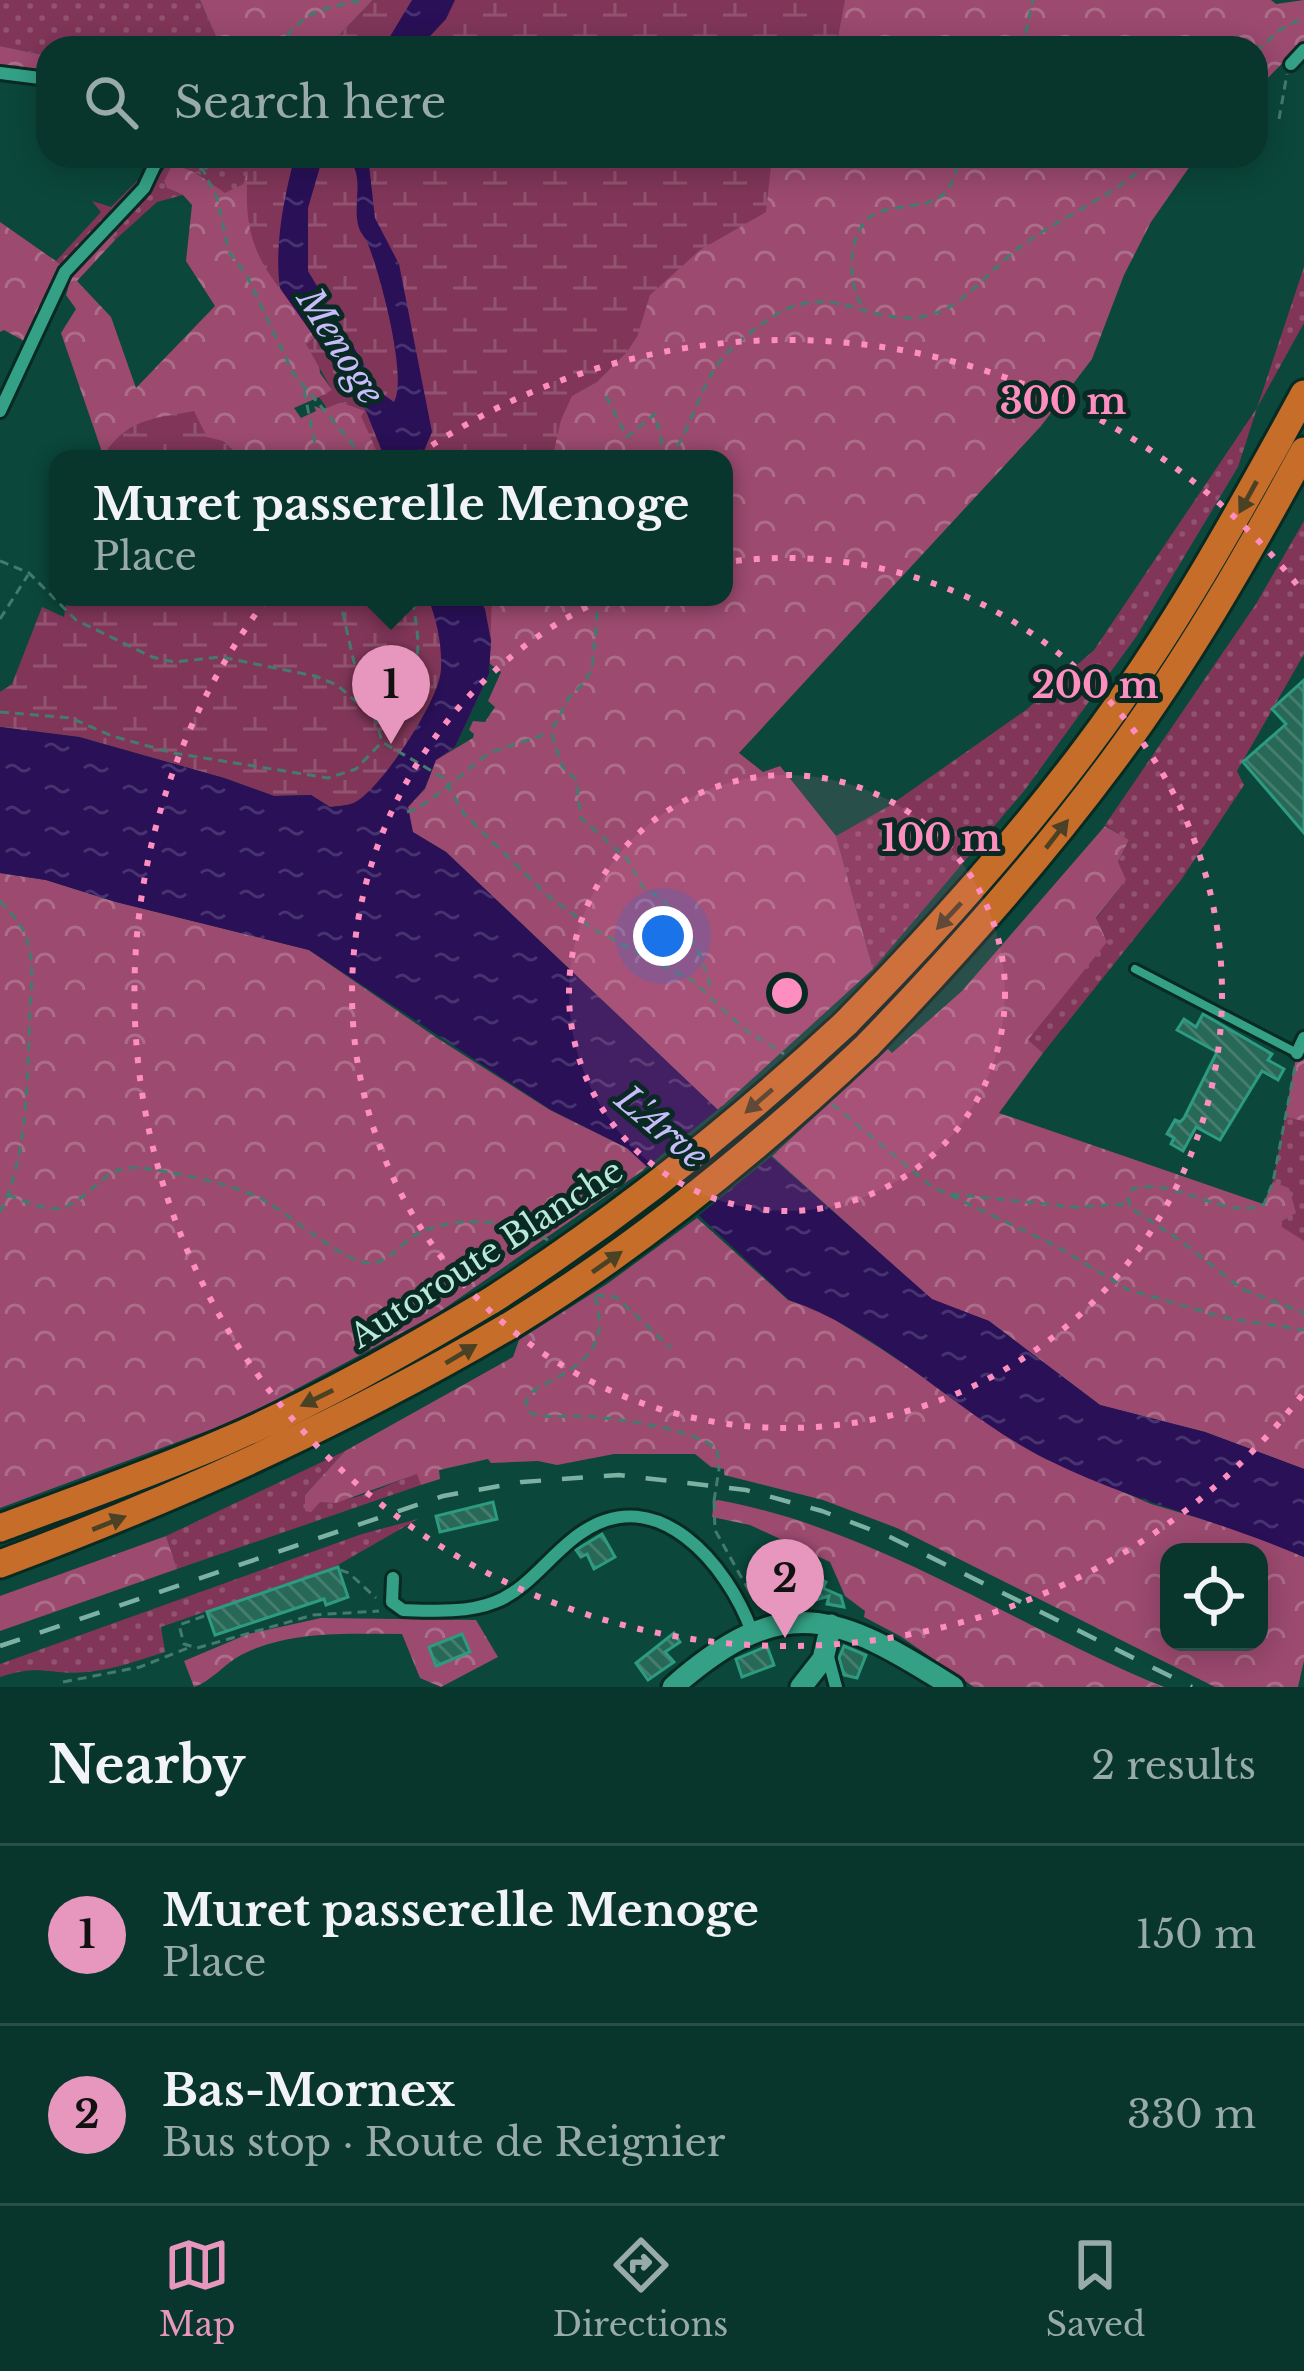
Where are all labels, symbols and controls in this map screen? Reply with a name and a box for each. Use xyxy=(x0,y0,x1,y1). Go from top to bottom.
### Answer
search box xyxy=(36,36,1268,168)
icon: search xyxy=(78,69,144,135)
text: Search here xyxy=(174,74,446,130)
water label: Menoge xyxy=(287,279,394,413)
text: 300 m xyxy=(1000,379,1127,424)
popup xyxy=(49,450,733,606)
text: Muret passerelle Menoge xyxy=(92,476,690,532)
one-way arrow xyxy=(1238,479,1259,514)
text: Place xyxy=(92,532,197,581)
pin: 1 xyxy=(352,645,430,744)
text: 200 m xyxy=(1031,663,1159,708)
text: 100 m xyxy=(881,816,1001,861)
one-way arrow xyxy=(1044,818,1069,849)
one-way arrow xyxy=(936,901,963,930)
your location xyxy=(633,906,693,966)
centre of rings xyxy=(766,972,808,1014)
water label: L'Arve xyxy=(606,1075,717,1179)
one-way arrow xyxy=(744,1088,774,1114)
street label: Autoroute Blanche xyxy=(341,1150,631,1358)
one-way arrow xyxy=(591,1251,623,1274)
one-way arrow xyxy=(444,1345,478,1366)
one-way arrow xyxy=(300,1388,334,1408)
one-way arrow xyxy=(92,1513,128,1532)
pin: 2 xyxy=(746,1539,824,1638)
map controls xyxy=(1160,1543,1268,1651)
button: locate xyxy=(1160,1543,1268,1651)
text: Nearby xyxy=(48,1734,245,1797)
text: 2 results xyxy=(1091,1741,1256,1790)
text: Muret passerelle Menoge xyxy=(162,1882,759,1938)
text: 1 xyxy=(78,1910,96,1959)
text: 150 m xyxy=(1136,1910,1256,1959)
text: Place xyxy=(162,1938,266,1987)
text: Bas-Mornex xyxy=(162,2062,455,2118)
text: 2 xyxy=(74,2090,100,2139)
text: 330 m xyxy=(1127,2090,1256,2139)
text: Bus stop · Route de Reignier xyxy=(162,2118,725,2167)
tab: Map xyxy=(159,2232,235,2345)
tab: Directions xyxy=(553,2232,728,2345)
tab: Saved xyxy=(1046,2232,1145,2345)

